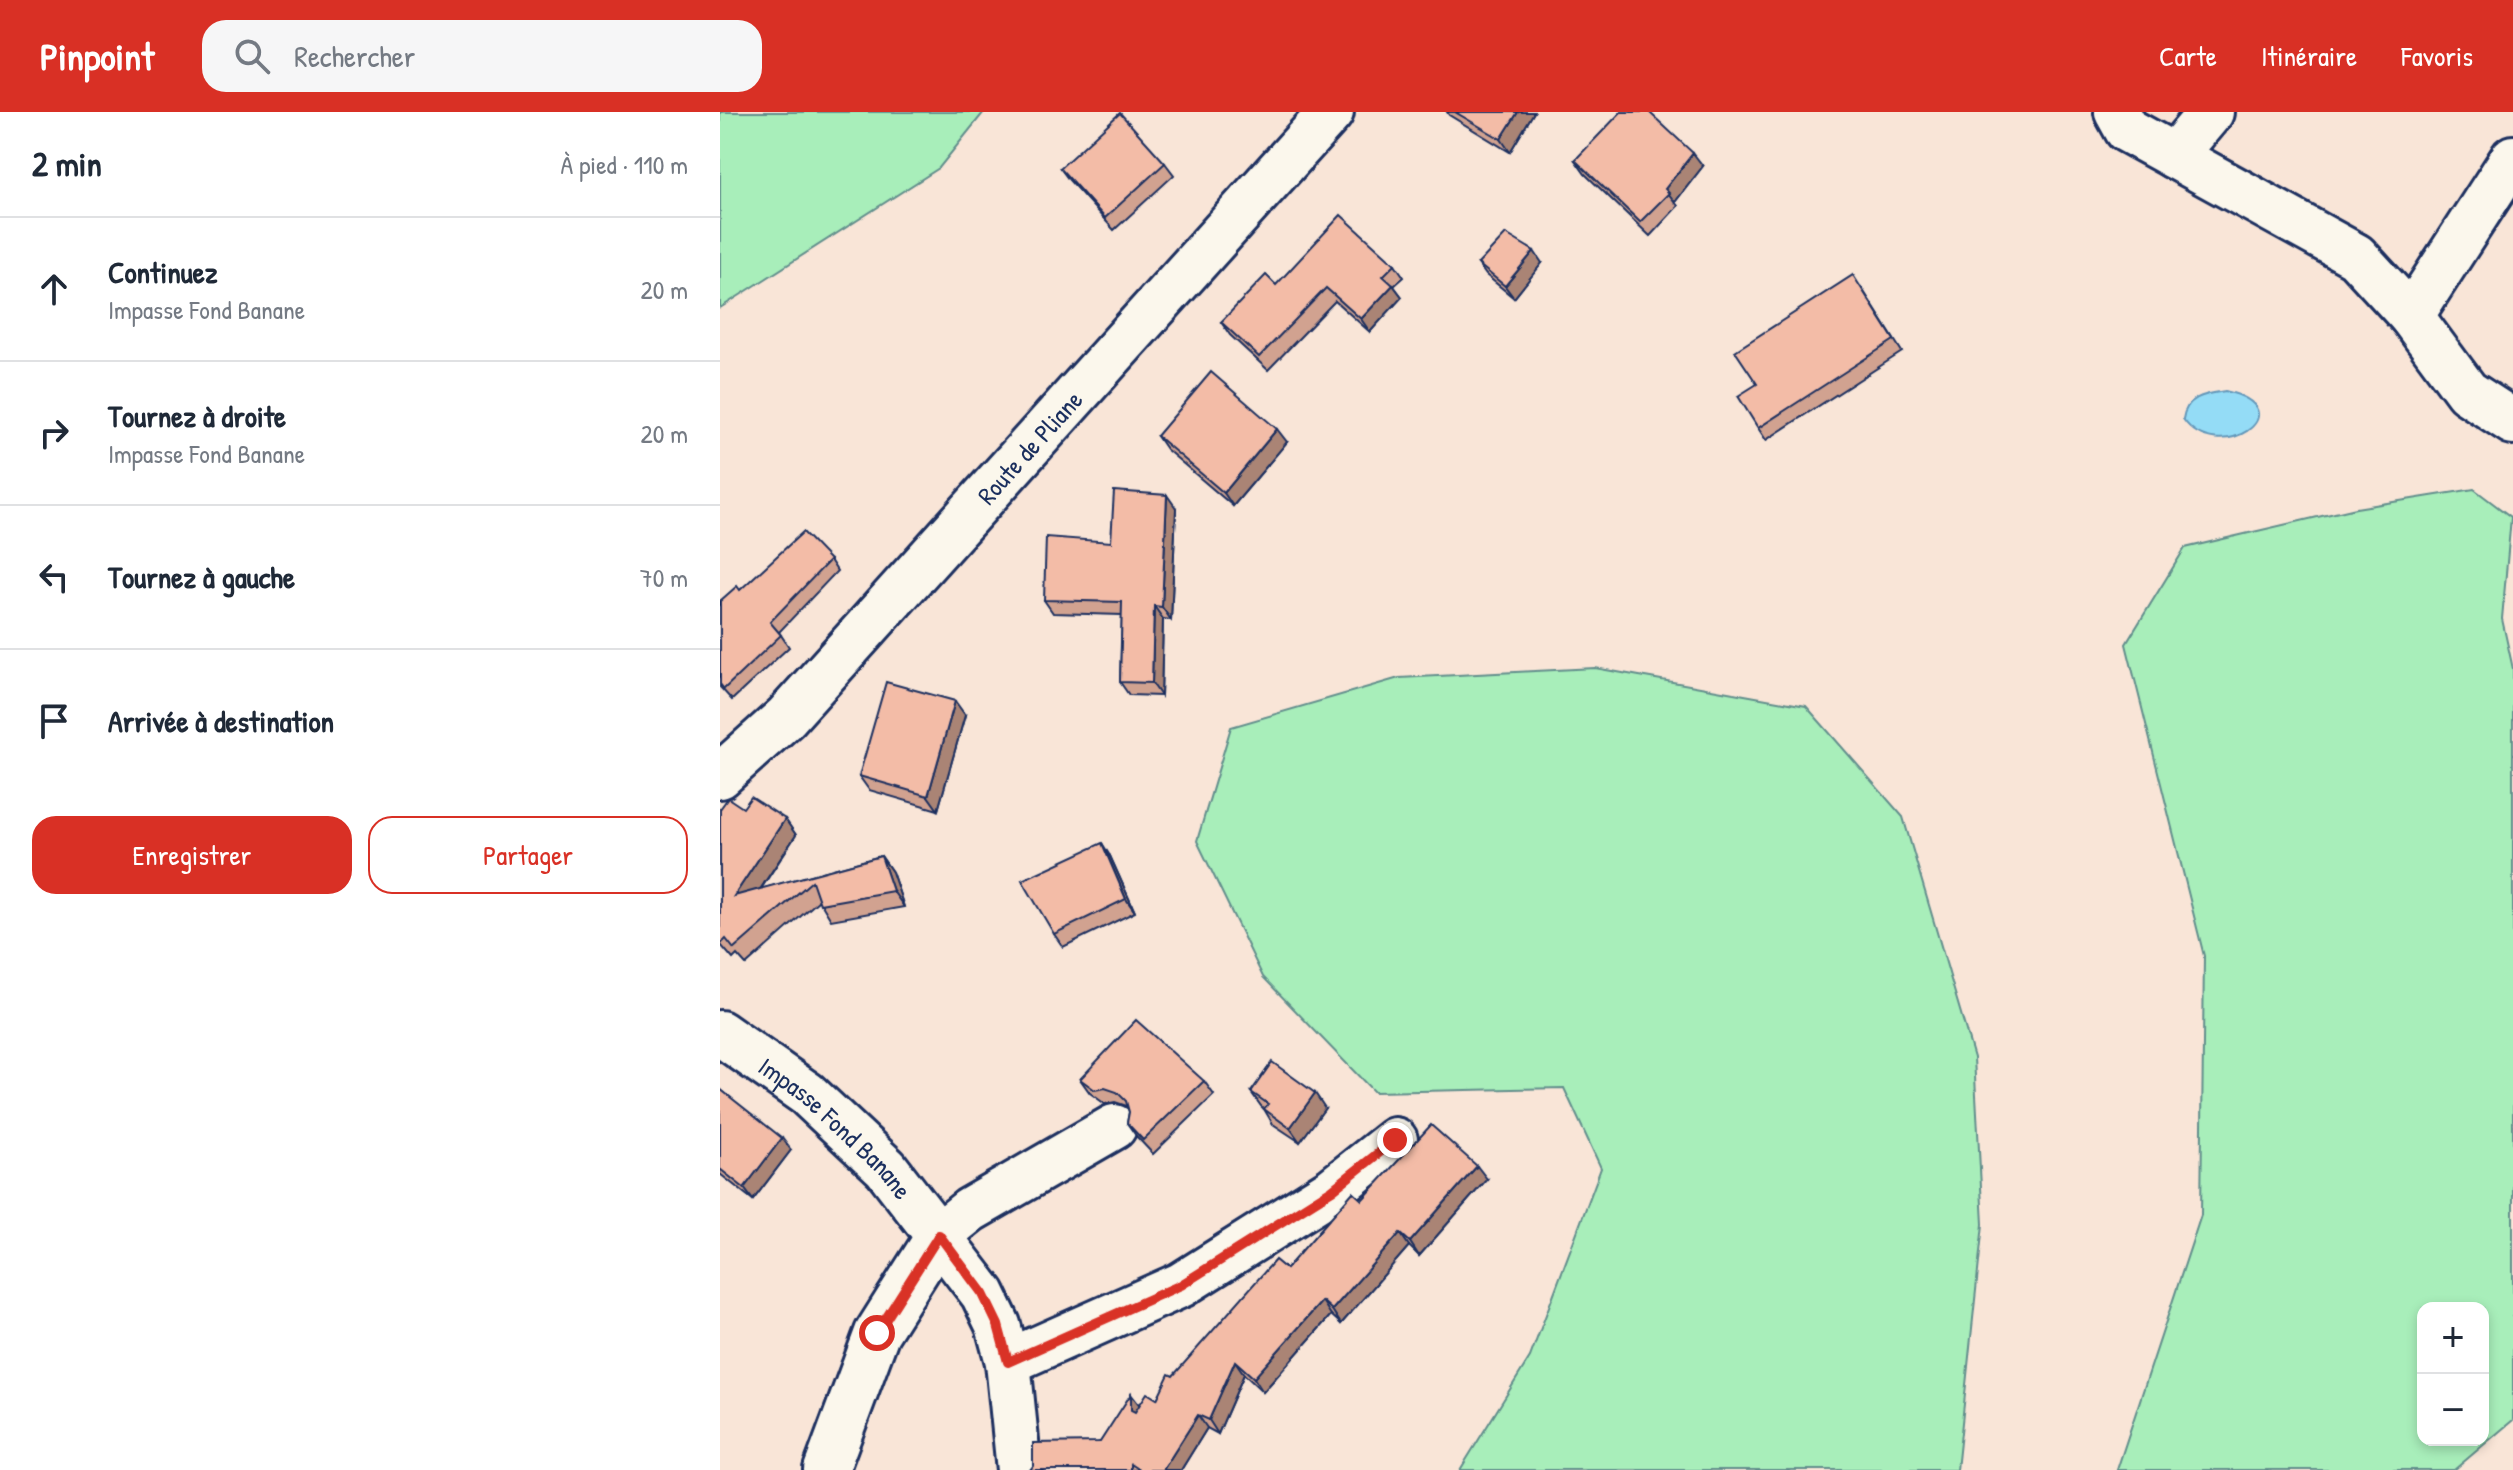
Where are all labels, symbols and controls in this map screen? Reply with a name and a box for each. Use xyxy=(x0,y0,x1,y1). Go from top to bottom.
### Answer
search box xyxy=(202,20,762,92)
text: Pinpoint xyxy=(40,30,154,82)
icon: search xyxy=(230,34,274,78)
text: Rechercher xyxy=(294,36,415,76)
text: Carte xyxy=(2159,37,2217,75)
text: Itinéraire xyxy=(2261,37,2357,75)
text: Favoris xyxy=(2401,37,2473,75)
text: 2 min xyxy=(32,141,102,187)
text: À pied · 110 m xyxy=(561,147,688,182)
text: Continuez xyxy=(108,252,217,292)
icon: ahead xyxy=(32,267,76,311)
text: 20 m xyxy=(641,272,688,307)
text: Impasse Fond Banane xyxy=(108,292,305,327)
street label: Route de Pliane xyxy=(969,382,1090,511)
text: Tournez à droite xyxy=(108,396,286,436)
icon: right xyxy=(32,411,76,455)
text: 20 m xyxy=(641,416,688,451)
text: Impasse Fond Banane xyxy=(108,436,305,471)
icon: left xyxy=(32,555,76,599)
text: Tournez à gauche xyxy=(108,557,295,597)
text: 70 m xyxy=(640,560,688,595)
icon: arrive xyxy=(32,699,76,743)
text: Arrivée à destination xyxy=(108,701,334,741)
button: Enregistrer xyxy=(32,816,352,894)
button: Partager xyxy=(368,816,688,894)
street label: Impasse Fond Banane xyxy=(752,1048,921,1206)
route end xyxy=(1377,1122,1413,1158)
map controls xyxy=(2417,1302,2489,1446)
button: + xyxy=(2417,1302,2489,1374)
route start xyxy=(859,1315,895,1351)
button: − xyxy=(2417,1374,2489,1446)

